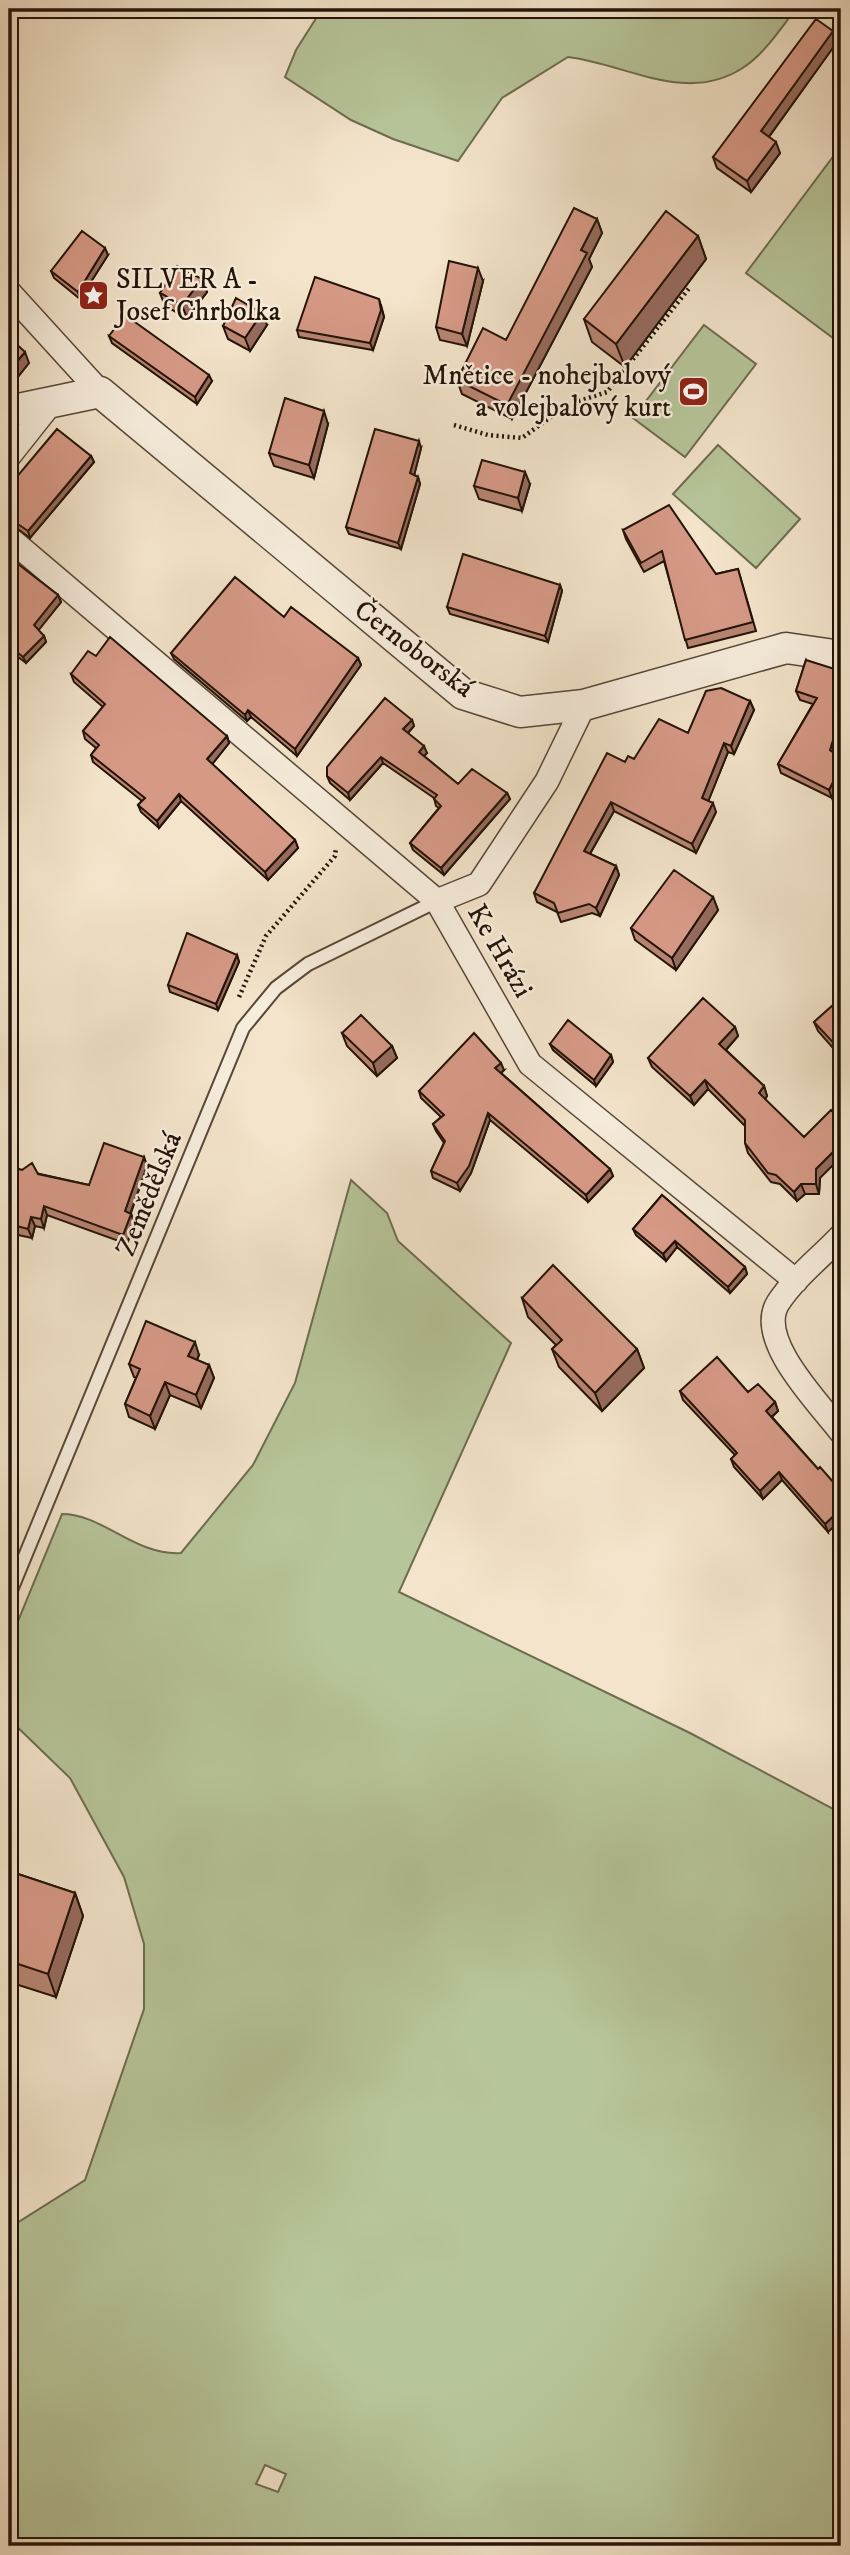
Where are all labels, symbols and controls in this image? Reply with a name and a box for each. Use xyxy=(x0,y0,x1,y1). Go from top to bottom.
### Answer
place label: SILVER A - Josef Chrbolka xyxy=(113,262,281,329)
place icon: SILVER A - Josef Chrbolka xyxy=(76,278,110,312)
place label: Mnětice - nohejbalový a volejbalový kurt xyxy=(423,358,672,425)
sports icon: Mnětice - nohejbalový a volejbalový kurt xyxy=(677,374,711,408)
street label: Černoborská xyxy=(347,592,481,705)
street label: Ke Hrázi xyxy=(459,898,541,1004)
street label: Zemědělská xyxy=(108,1127,190,1261)

